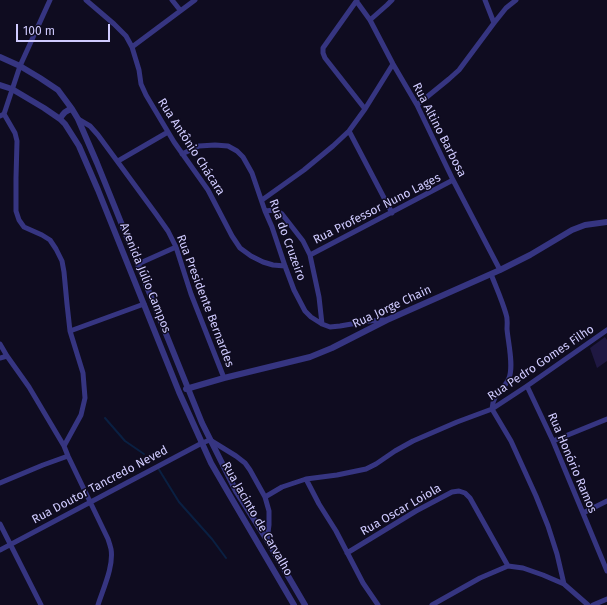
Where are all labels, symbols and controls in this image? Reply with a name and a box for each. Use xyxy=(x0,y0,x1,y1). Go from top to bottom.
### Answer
scale bar xyxy=(18,16,112,42)
text: 100 m xyxy=(23,24,55,38)
street label: Rua Altino Barbosa xyxy=(409,80,469,180)
street label: Rua Antônio Chácara xyxy=(154,96,228,198)
street label: Rua Professor Nuno Lages xyxy=(311,171,443,247)
street label: Rua do Cruzeiro xyxy=(266,197,308,283)
street label: Avenida Júlio Campos xyxy=(116,221,174,335)
street label: Rua Presidente Bernardes xyxy=(173,233,237,369)
street label: Rua Jorge Chain xyxy=(350,282,434,332)
street label: Rua Pedro Gomes Filho xyxy=(485,322,597,404)
street label: Rua Honório Ramos xyxy=(544,411,600,515)
street label: Rua Doutor Tancredo Neved xyxy=(30,443,170,527)
street label: Rua Jacinto de Carvalho xyxy=(219,460,295,578)
street label: Rua Oscar Loiola xyxy=(358,481,444,539)

